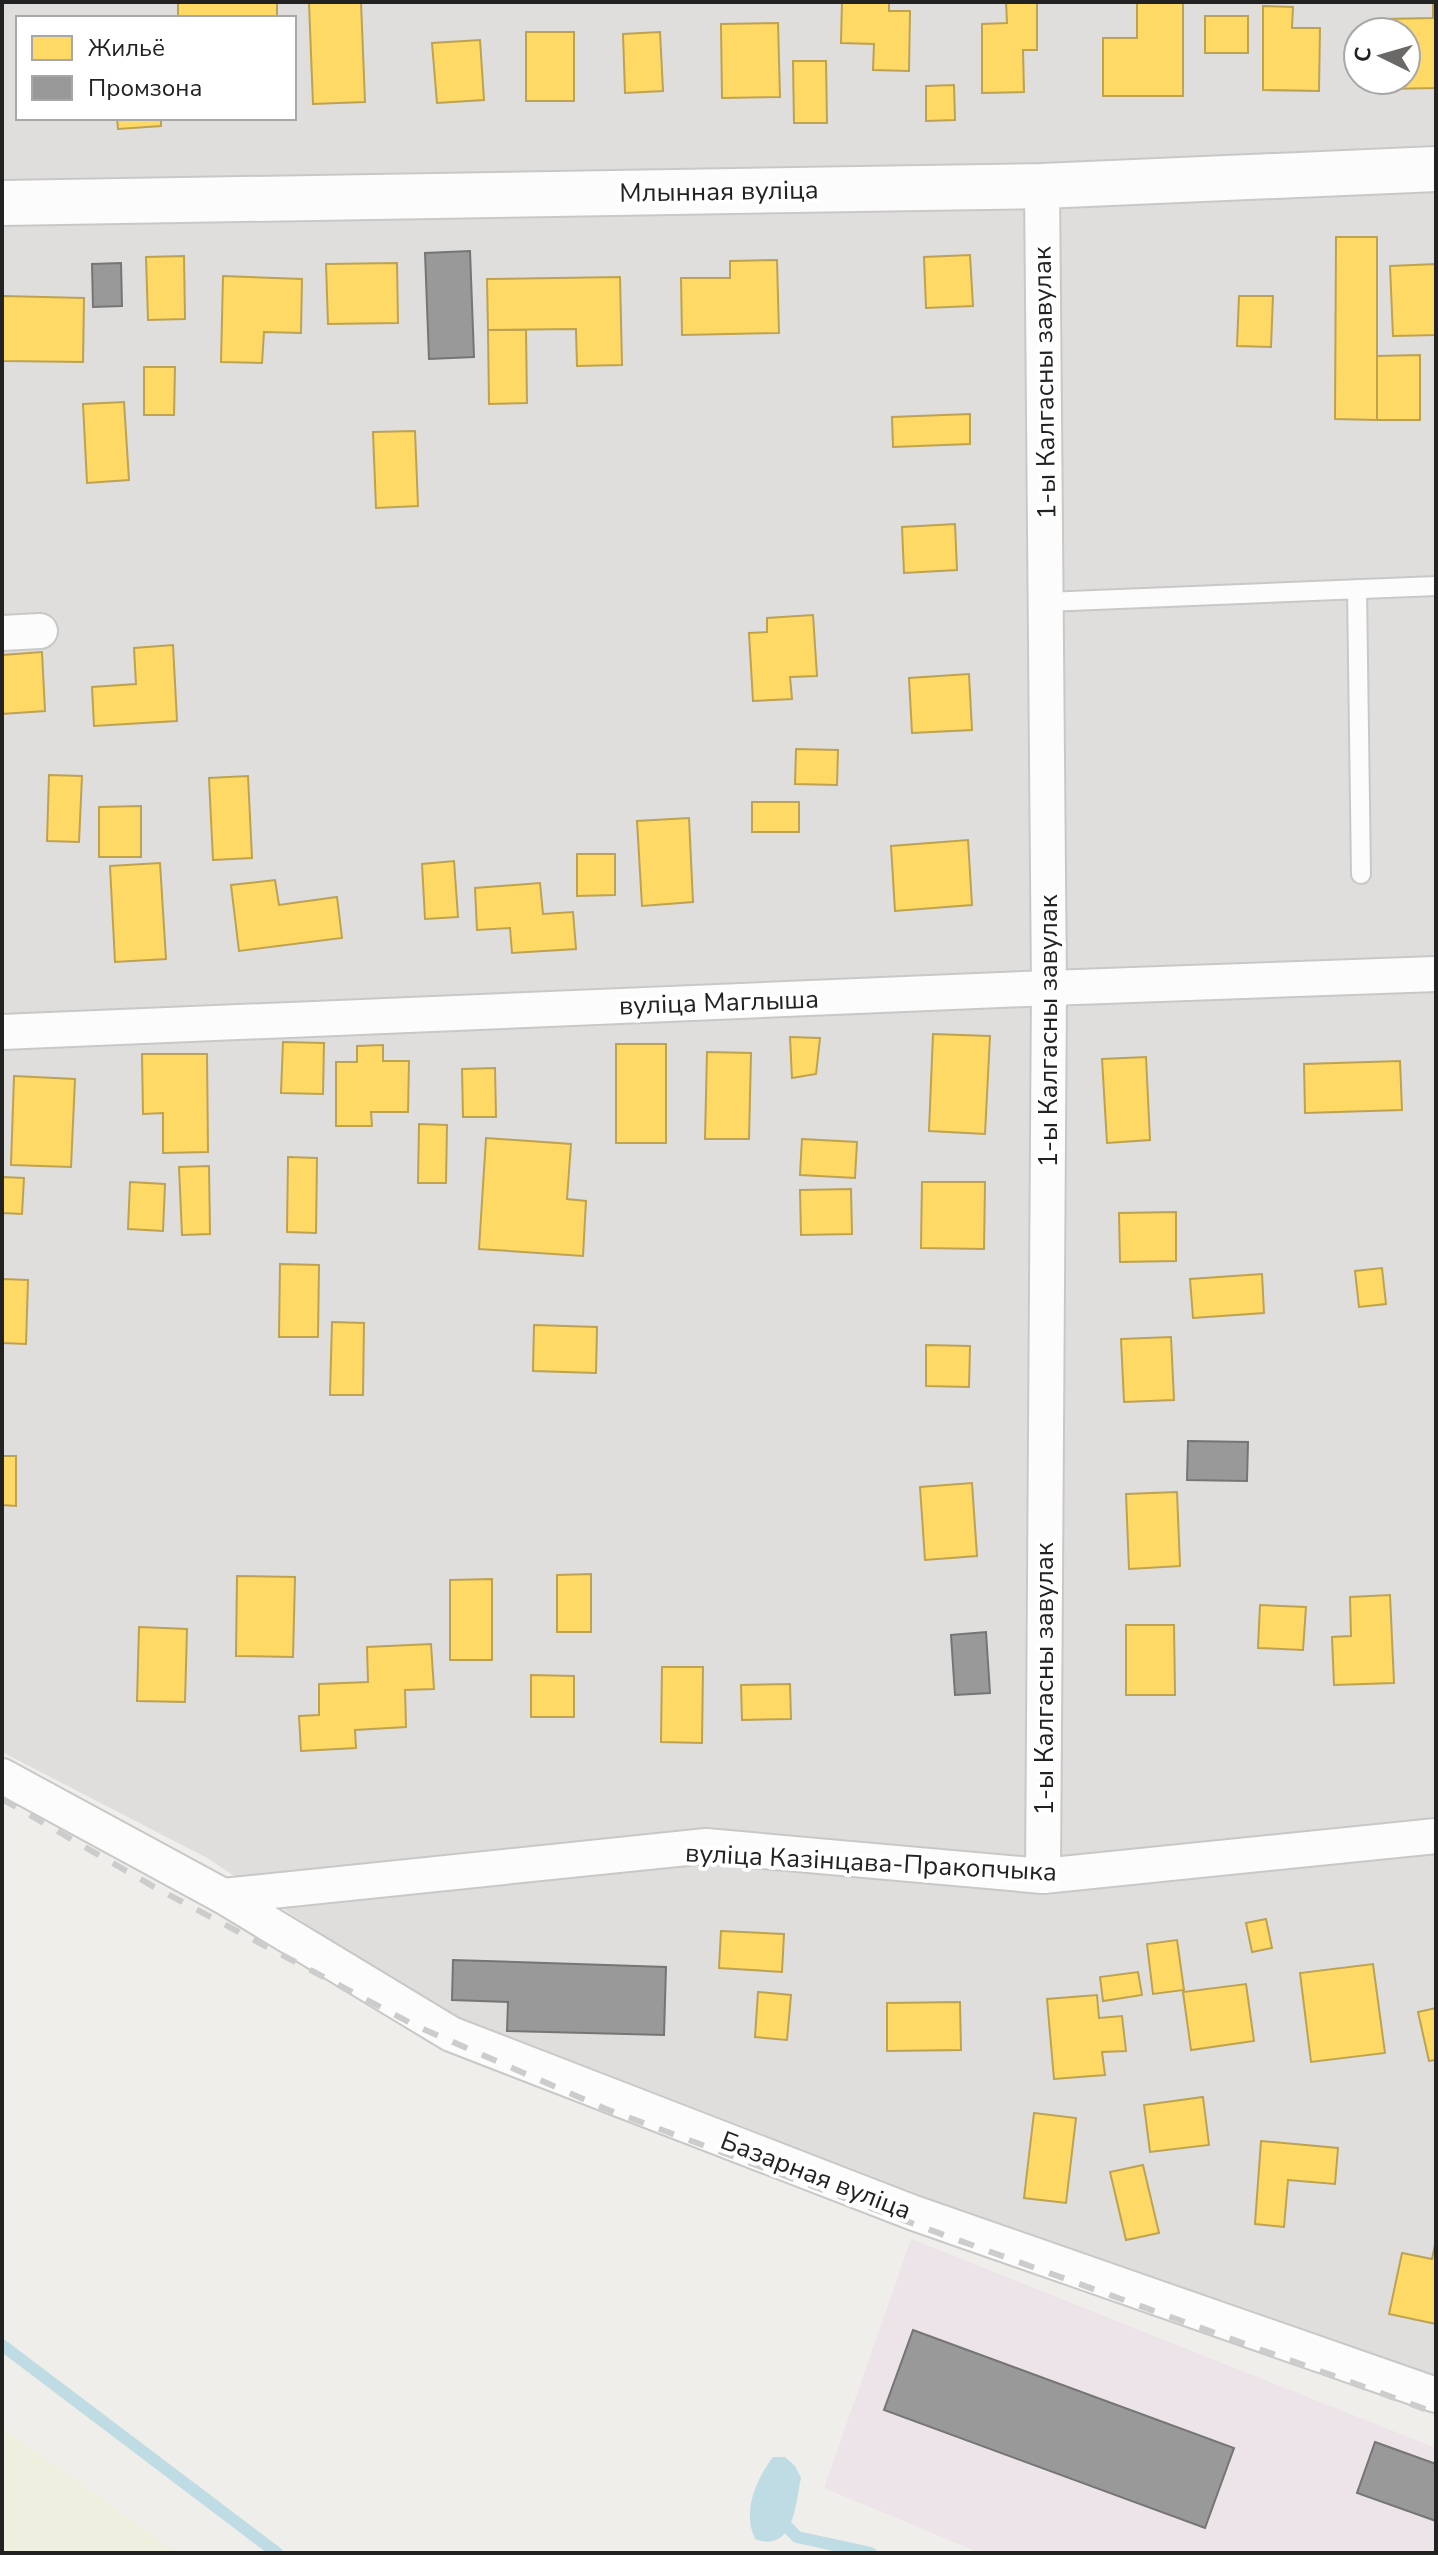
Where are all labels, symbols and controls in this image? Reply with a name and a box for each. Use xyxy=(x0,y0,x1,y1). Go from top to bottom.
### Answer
legend xyxy=(16,16,296,120)
north arrow xyxy=(1342,16,1422,96)
text: Жильё xyxy=(88,32,165,64)
text: С xyxy=(1347,46,1379,63)
text: Промзона xyxy=(88,72,202,104)
street label: Млынная вуліца xyxy=(619,172,819,211)
street label: 1-ы Калгасны завулак xyxy=(1025,246,1064,520)
street label: 1-ы Калгасны завулак xyxy=(1031,894,1066,1168)
street label: вуліца Маглыша xyxy=(618,982,820,1023)
street label: 1-ы Калгасны завулак xyxy=(1027,1542,1062,1816)
street label: вуліца Казінцава-Пракопчыка xyxy=(684,1835,1058,1890)
street label: Базарная вуліца xyxy=(716,2123,916,2228)

